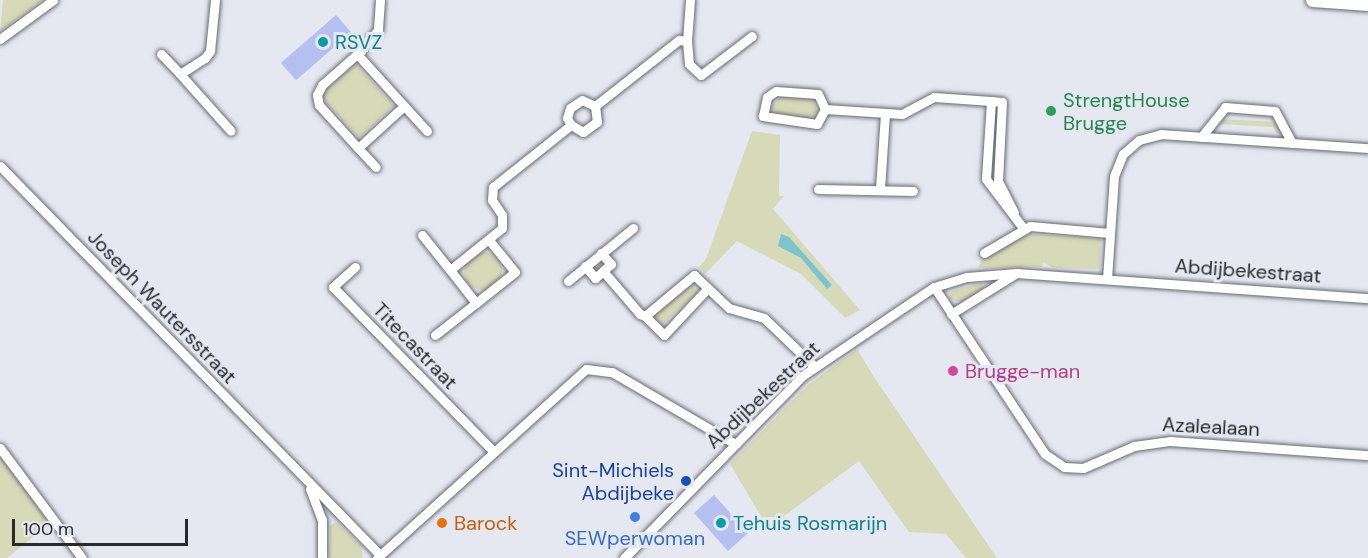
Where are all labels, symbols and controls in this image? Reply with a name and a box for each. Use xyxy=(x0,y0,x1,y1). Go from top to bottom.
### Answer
place label: RSVZ xyxy=(335,30,382,54)
marker: RSVZ xyxy=(316,35,330,49)
place label: StrengtHouse Brugge xyxy=(1063,88,1190,135)
marker: StrengtHouse Brugge xyxy=(1044,104,1058,118)
street label: Joseph Wautersstraat xyxy=(83,225,241,389)
street label: Abdijbekestraat xyxy=(1174,254,1322,288)
street label: Titecastraat xyxy=(368,298,462,394)
street label: Abdijbekestraat xyxy=(701,336,825,454)
place label: Brugge-man xyxy=(965,359,1080,383)
marker: Brugge-man xyxy=(946,364,960,378)
street label: Azalealaan xyxy=(1162,412,1260,442)
place label: Sint-Michiels Abdijbeke xyxy=(552,458,674,505)
marker: Sint-Michiels Abdijbeke xyxy=(679,474,693,488)
scale bar xyxy=(15,507,190,545)
marker: SEWperwoman xyxy=(628,510,642,524)
place label: Barock xyxy=(454,511,517,535)
place label: Tehuis Rosmarijn xyxy=(733,511,887,535)
marker: Barock xyxy=(435,516,449,530)
marker: Tehuis Rosmarijn xyxy=(714,516,728,530)
text: 100 m xyxy=(23,517,74,541)
place label: SEWperwoman xyxy=(565,526,705,550)

